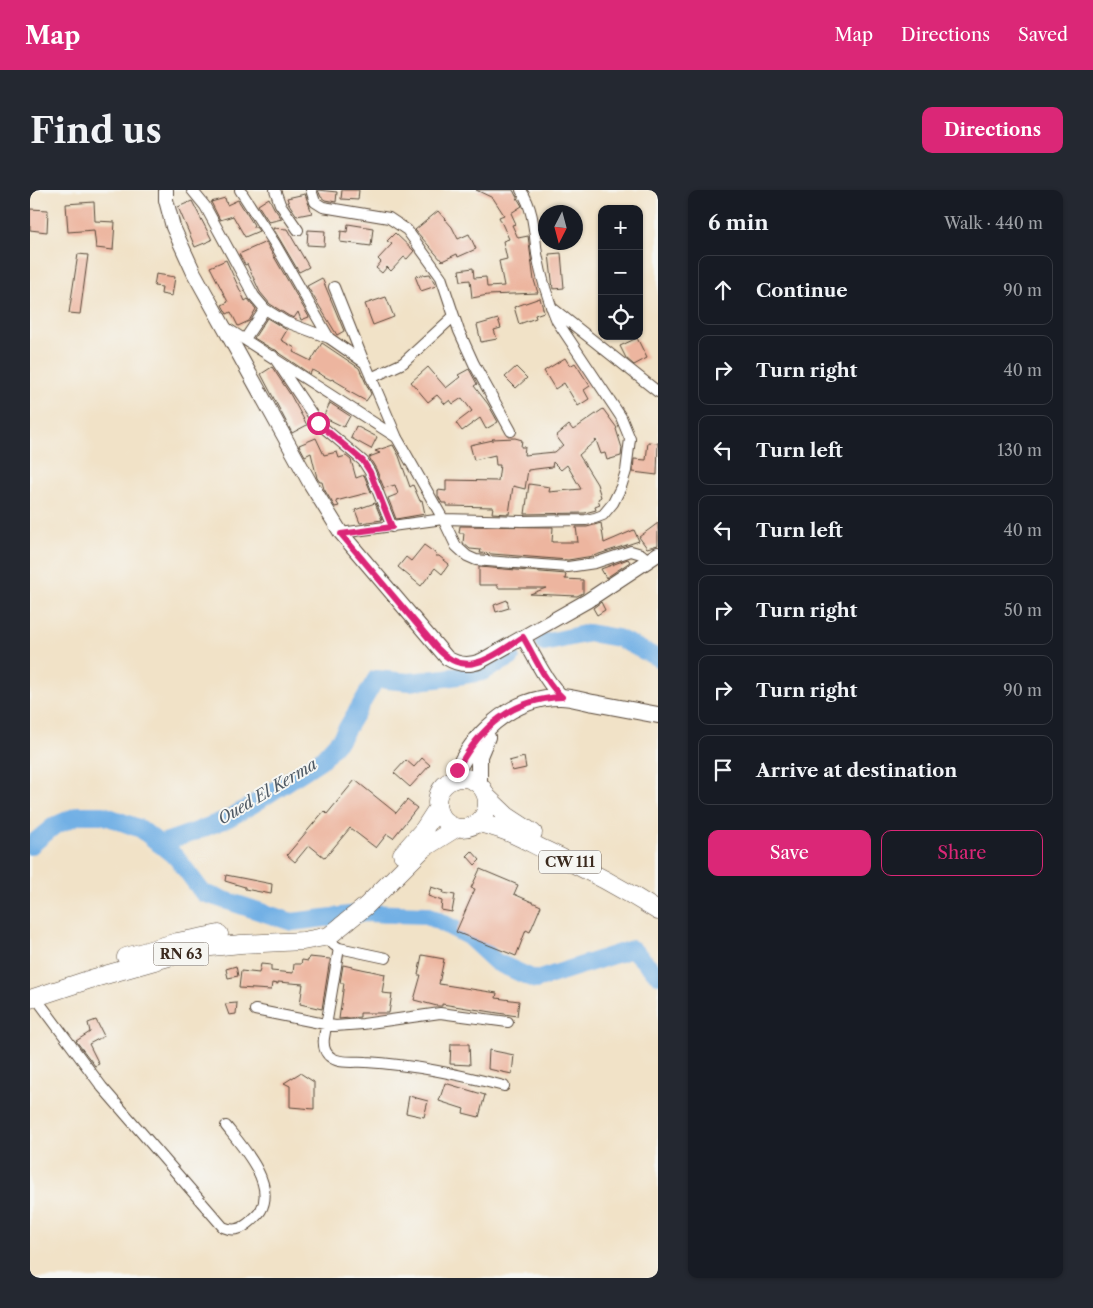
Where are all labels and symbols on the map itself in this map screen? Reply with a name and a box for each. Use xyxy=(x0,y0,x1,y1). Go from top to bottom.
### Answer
north arrow xyxy=(538,205,583,250)
route start xyxy=(307,412,330,435)
water label: Oued El Kerma xyxy=(214,753,321,828)
route end xyxy=(446,759,469,782)
road number: CW 111 xyxy=(539,850,601,874)
road number: RN 63 xyxy=(154,942,208,966)

